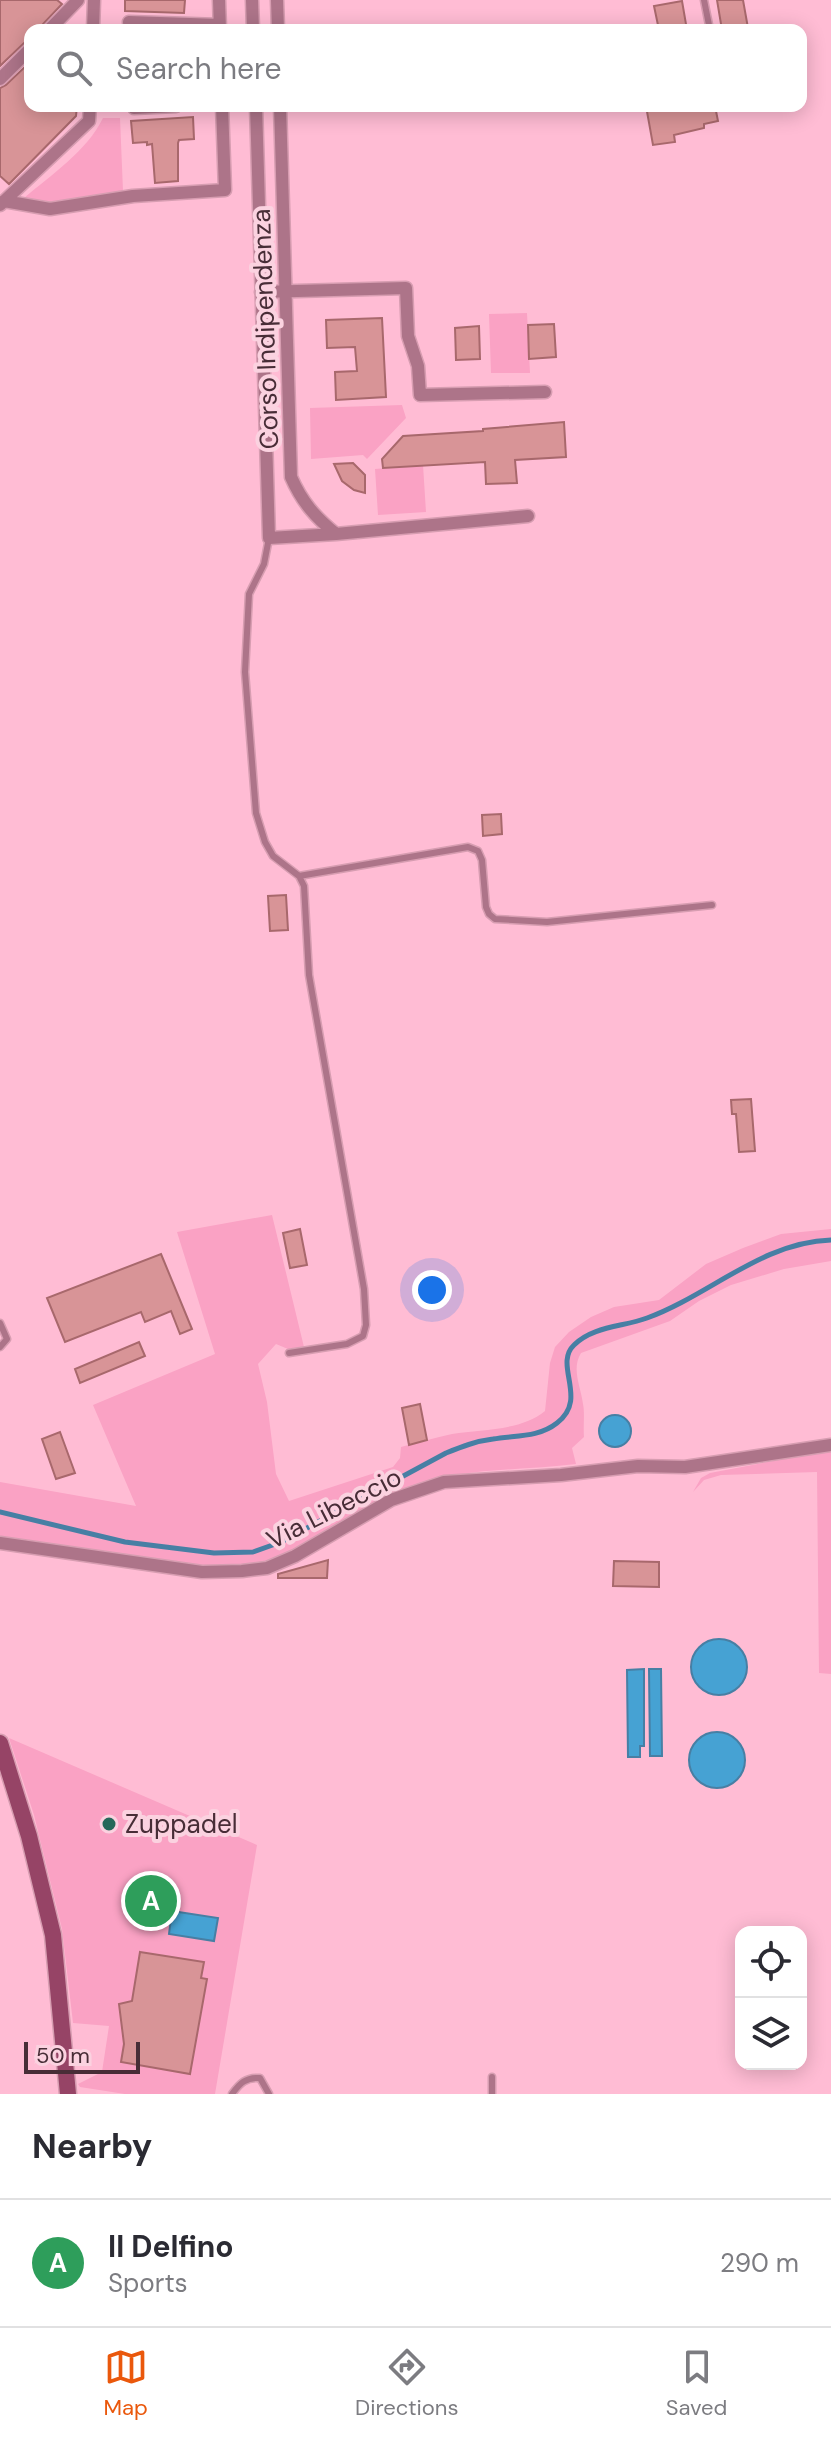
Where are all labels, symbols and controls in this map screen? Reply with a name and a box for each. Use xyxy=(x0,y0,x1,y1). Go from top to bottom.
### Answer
search box xyxy=(24,24,807,112)
icon: search xyxy=(52,46,96,90)
text: Search here xyxy=(116,49,282,88)
street label: Corso Indipendenza xyxy=(244,208,286,450)
your location xyxy=(412,1270,452,1310)
street label: Via Libeccio xyxy=(261,1459,407,1557)
place label: Zuppadel xyxy=(125,1807,238,1841)
marker: Zuppadel xyxy=(100,1815,118,1833)
pin: A xyxy=(125,1871,177,1931)
map controls xyxy=(735,1926,807,2070)
button: locate xyxy=(735,1926,807,1998)
button: layers xyxy=(735,1998,807,2070)
scale bar xyxy=(24,2038,140,2074)
text: 50 m xyxy=(36,2041,90,2070)
text: Nearby xyxy=(32,2124,152,2169)
text: Il Delfino xyxy=(108,2227,234,2266)
text: A xyxy=(49,2246,67,2280)
text: 290 m xyxy=(720,2246,799,2280)
text: Sports xyxy=(108,2266,188,2300)
tab: Map xyxy=(104,2345,148,2422)
tab: Directions xyxy=(355,2345,459,2422)
tab: Saved xyxy=(666,2345,727,2422)

